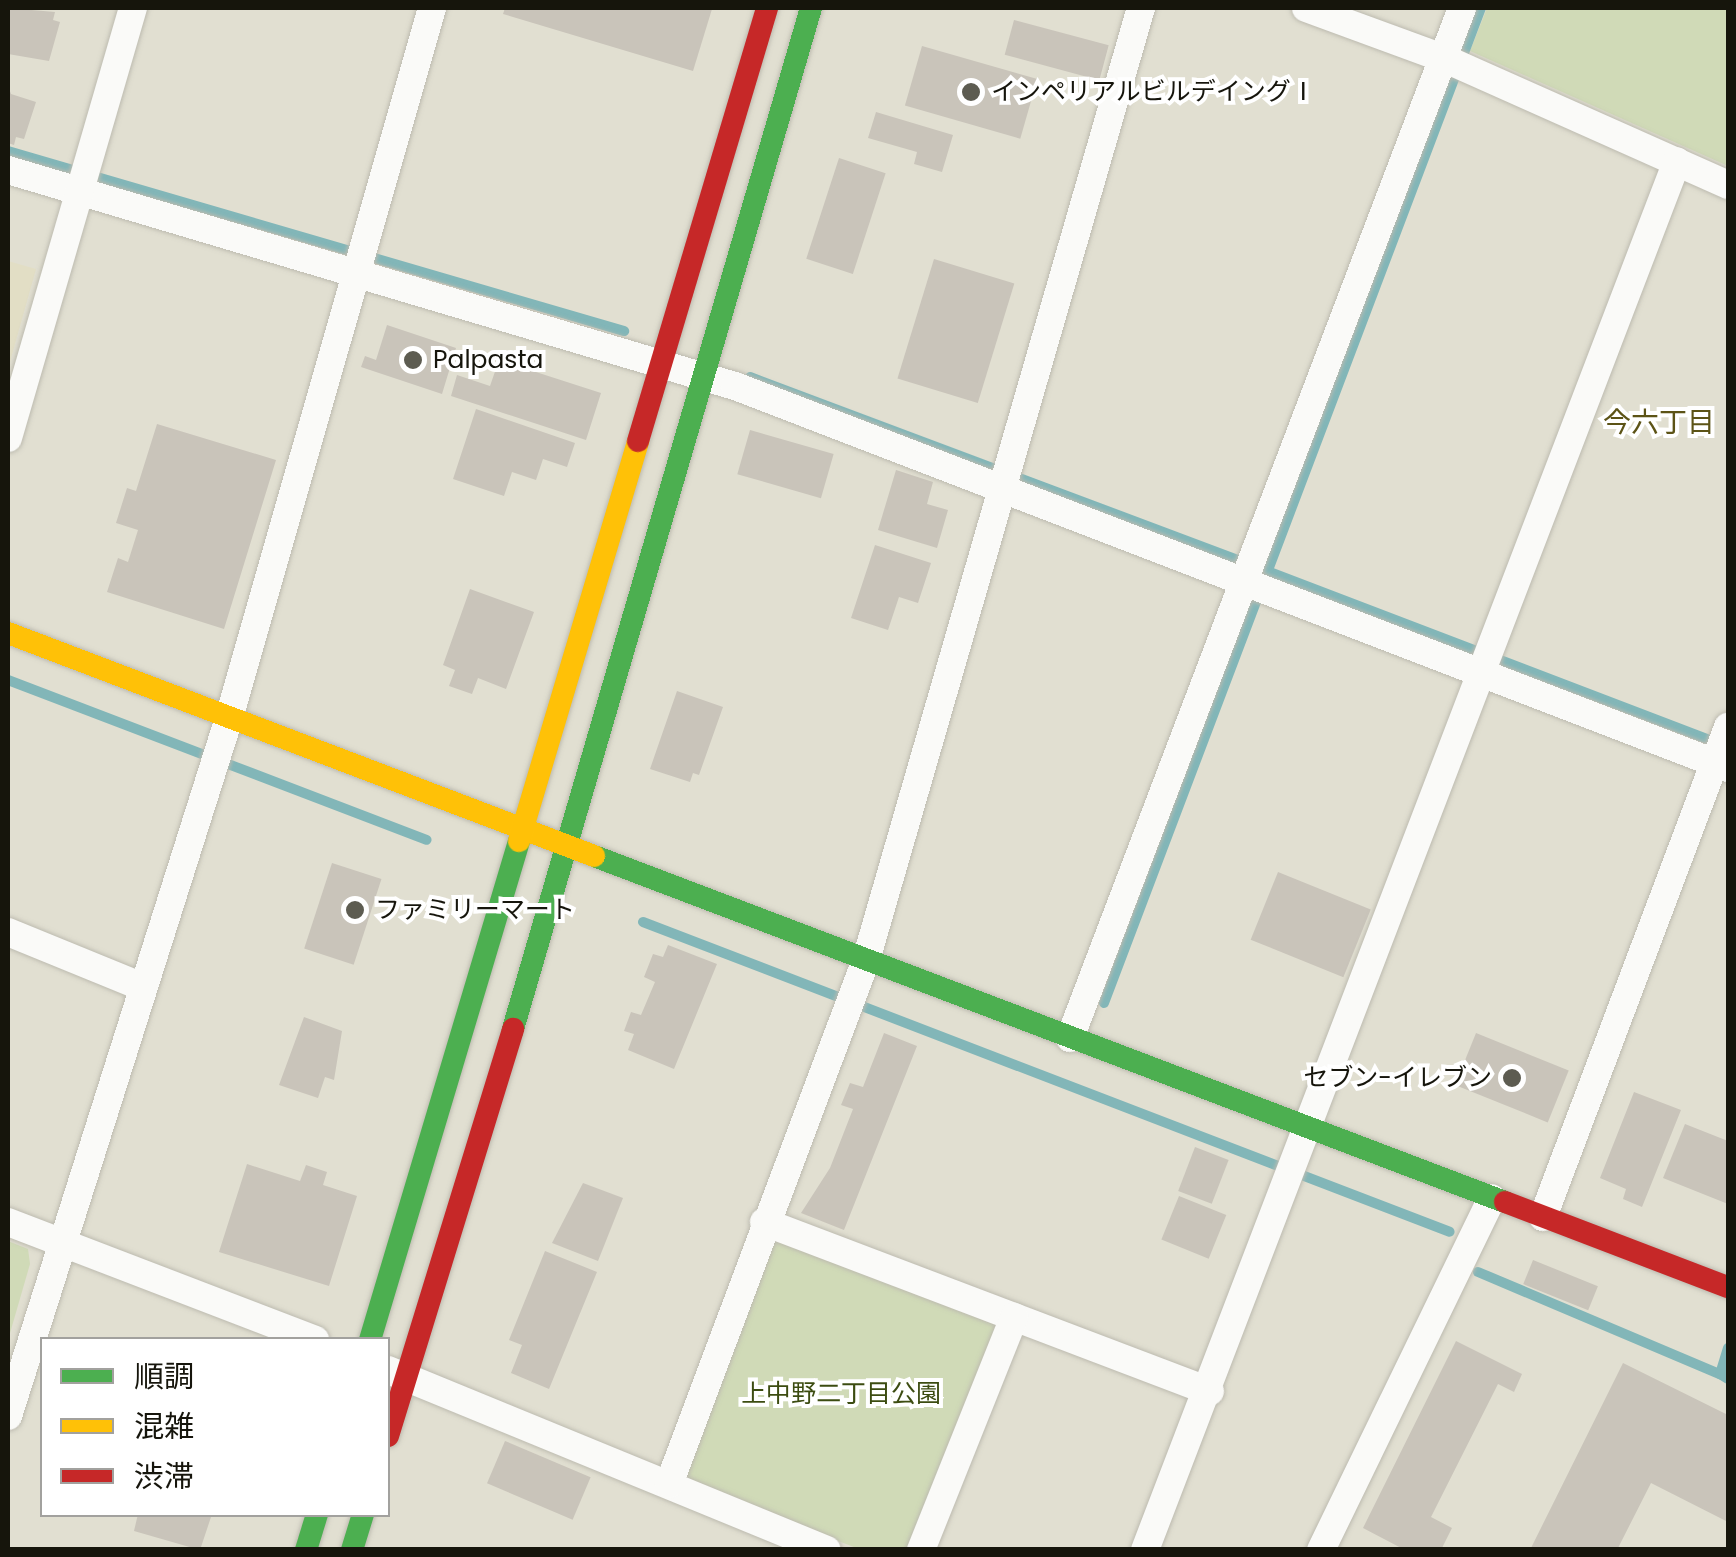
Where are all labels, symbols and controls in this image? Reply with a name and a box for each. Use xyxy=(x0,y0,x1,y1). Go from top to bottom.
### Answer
place label: インペリアルビルデイングⅠ xyxy=(991,77,1316,107)
marker: インペリアルビルデイングⅠ xyxy=(960,81,982,103)
place label: Palpasta xyxy=(433,345,543,375)
marker: Palpasta xyxy=(402,349,424,371)
district label: 今六丁目 xyxy=(1603,406,1715,440)
place label: ファミリーマート xyxy=(375,895,575,925)
marker: ファミリーマート xyxy=(344,899,366,921)
place label: セブン-イレブン xyxy=(1303,1063,1492,1093)
marker: セブン-イレブン xyxy=(1501,1067,1523,1089)
legend xyxy=(40,1337,390,1517)
text: 順調 xyxy=(134,1355,194,1398)
park label: 上中野二丁目公園 xyxy=(741,1379,941,1409)
text: 混雑 xyxy=(134,1405,194,1448)
text: 渋滞 xyxy=(134,1455,194,1498)

